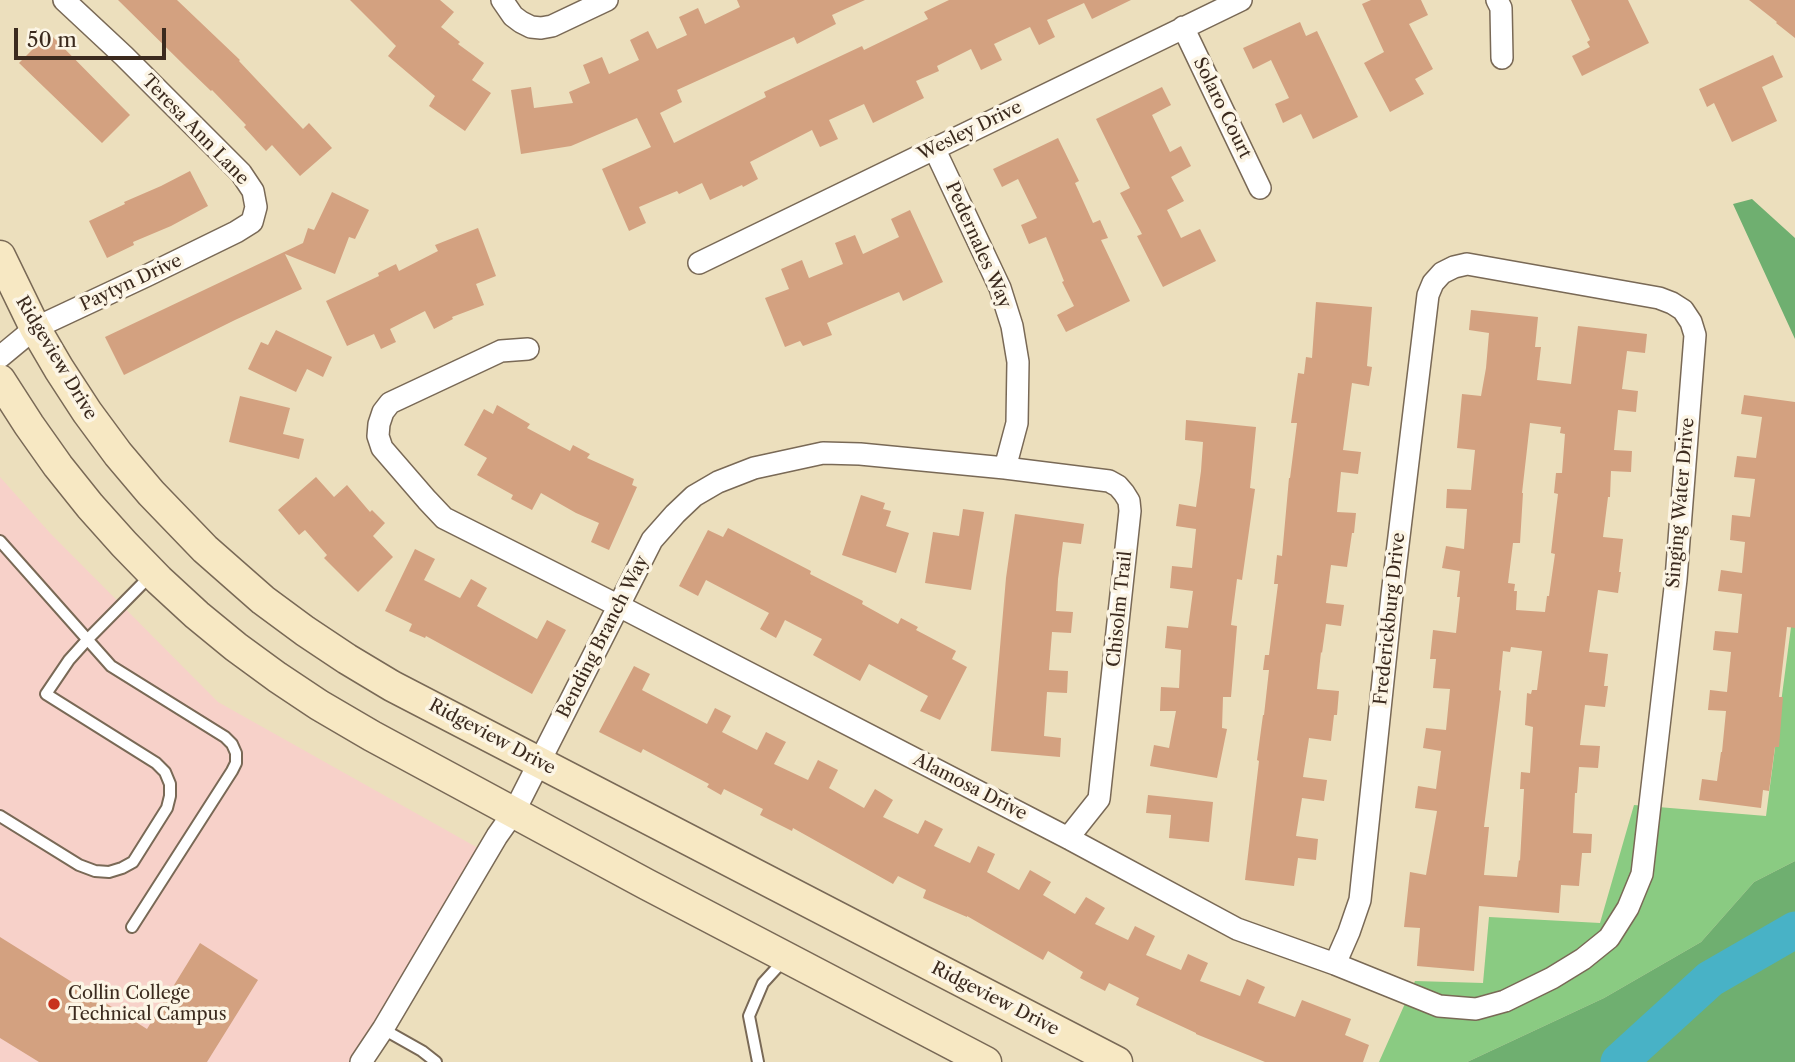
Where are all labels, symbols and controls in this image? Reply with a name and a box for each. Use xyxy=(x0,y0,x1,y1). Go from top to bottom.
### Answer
scale bar xyxy=(18,14,170,58)
text: 50 m xyxy=(27,27,77,52)
street label: Solaro Court xyxy=(1188,54,1256,162)
street label: Teresa Ann Lane xyxy=(137,70,253,190)
street label: Wesley Drive xyxy=(915,97,1025,165)
street label: Pedernales Way xyxy=(940,178,1016,312)
street label: Paytyn Drive xyxy=(77,250,185,316)
street label: Ridgeview Drive xyxy=(11,292,101,424)
street label: Singing Water Drive xyxy=(1663,417,1699,589)
street label: Frederickburg Drive xyxy=(1370,532,1410,706)
street label: Chisolm Trail xyxy=(1103,550,1137,668)
street label: Bending Branch Way xyxy=(553,552,653,722)
street label: Ridgeview Drive xyxy=(425,695,559,779)
street label: Alamosa Drive xyxy=(909,749,1031,825)
street label: Ridgeview Drive xyxy=(928,958,1062,1040)
place label: Collin College Technical Campus xyxy=(68,983,227,1026)
marker: Collin College Technical Campus xyxy=(46,996,62,1012)

